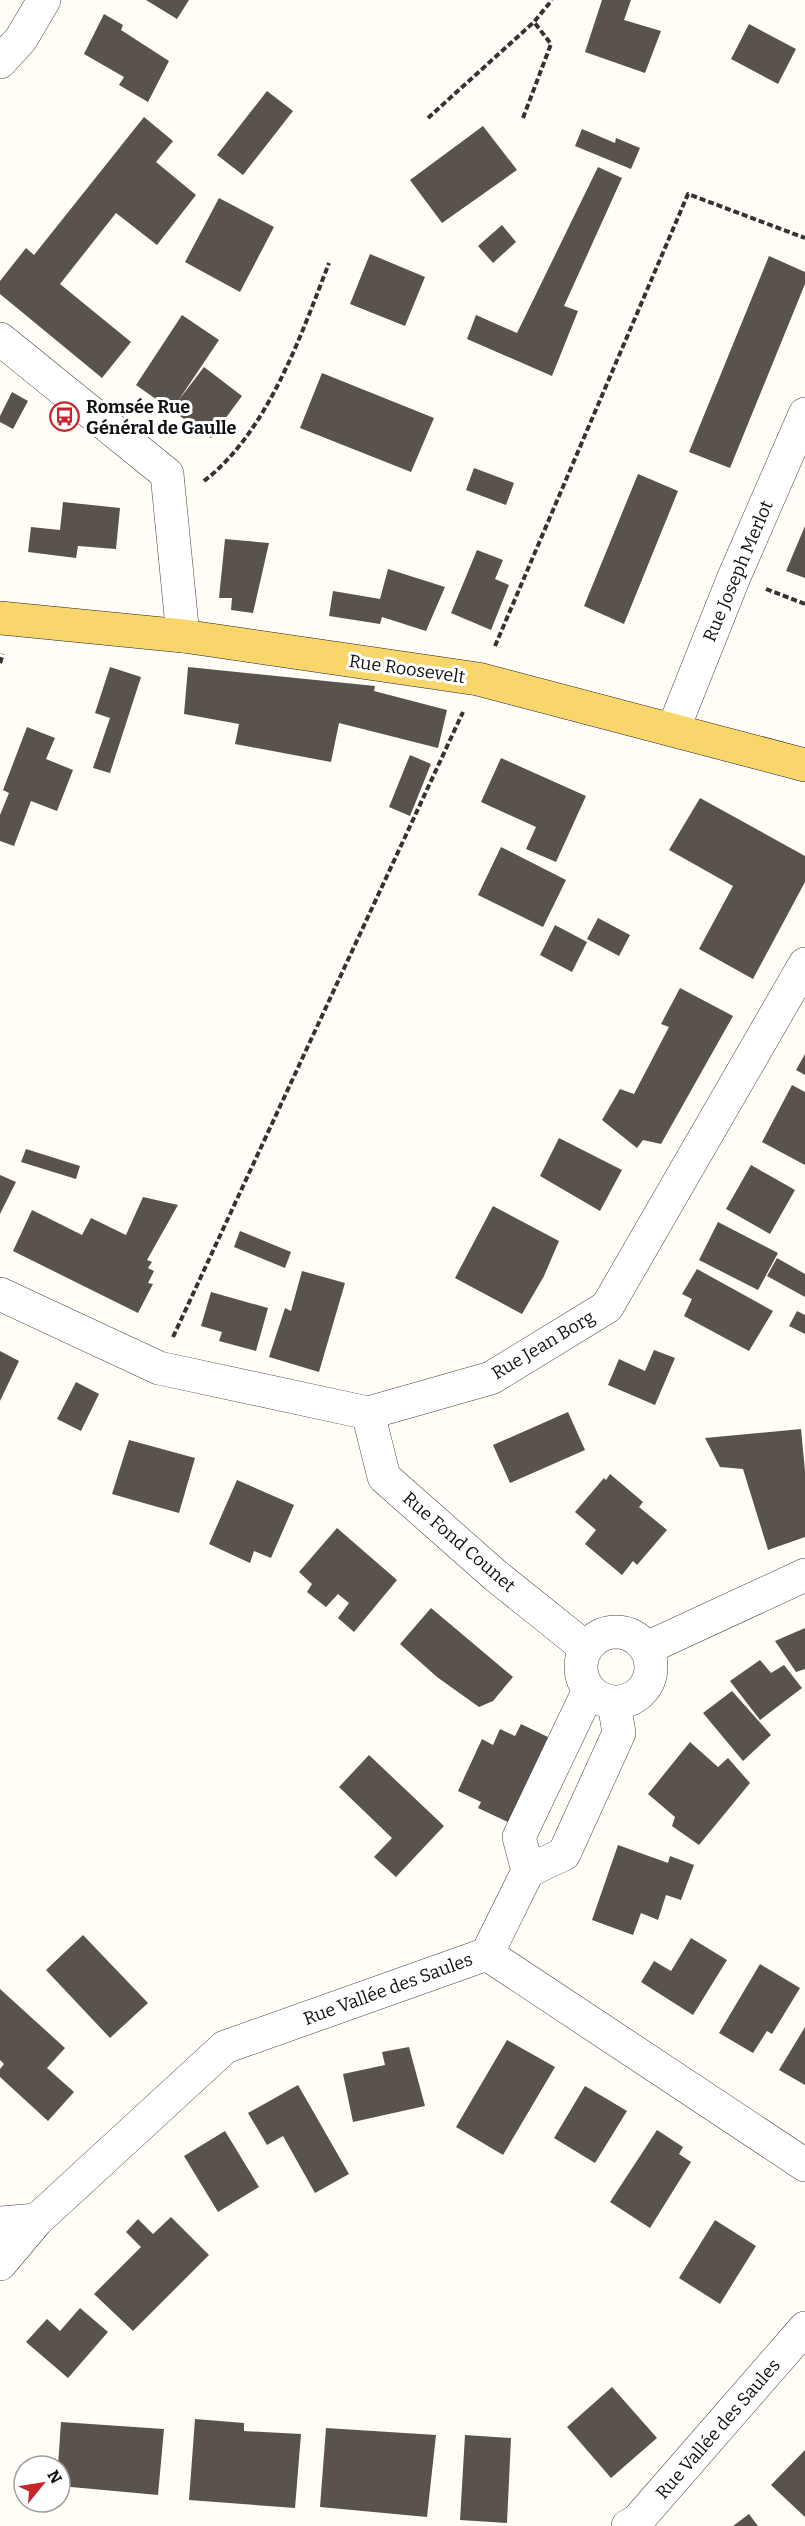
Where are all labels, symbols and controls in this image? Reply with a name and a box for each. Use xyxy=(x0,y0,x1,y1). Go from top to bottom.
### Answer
place label: Romsée Rue Général de Gaulle xyxy=(86,396,237,439)
bus stop icon: Romsée Rue Général de Gaulle xyxy=(49,401,81,433)
street label: Rue Joseph Merlot xyxy=(698,497,778,645)
street label: Rue Roosevelt xyxy=(347,650,467,688)
street label: Rue Jean Borg xyxy=(488,1306,598,1384)
street label: Rue Fond Counet xyxy=(398,1487,520,1597)
street label: Rue Vallée des Saules xyxy=(300,1948,476,2030)
street label: Rue Vallée des Saules xyxy=(651,2354,785,2504)
north arrow xyxy=(12,2454,72,2514)
text: N xyxy=(43,2467,66,2487)

